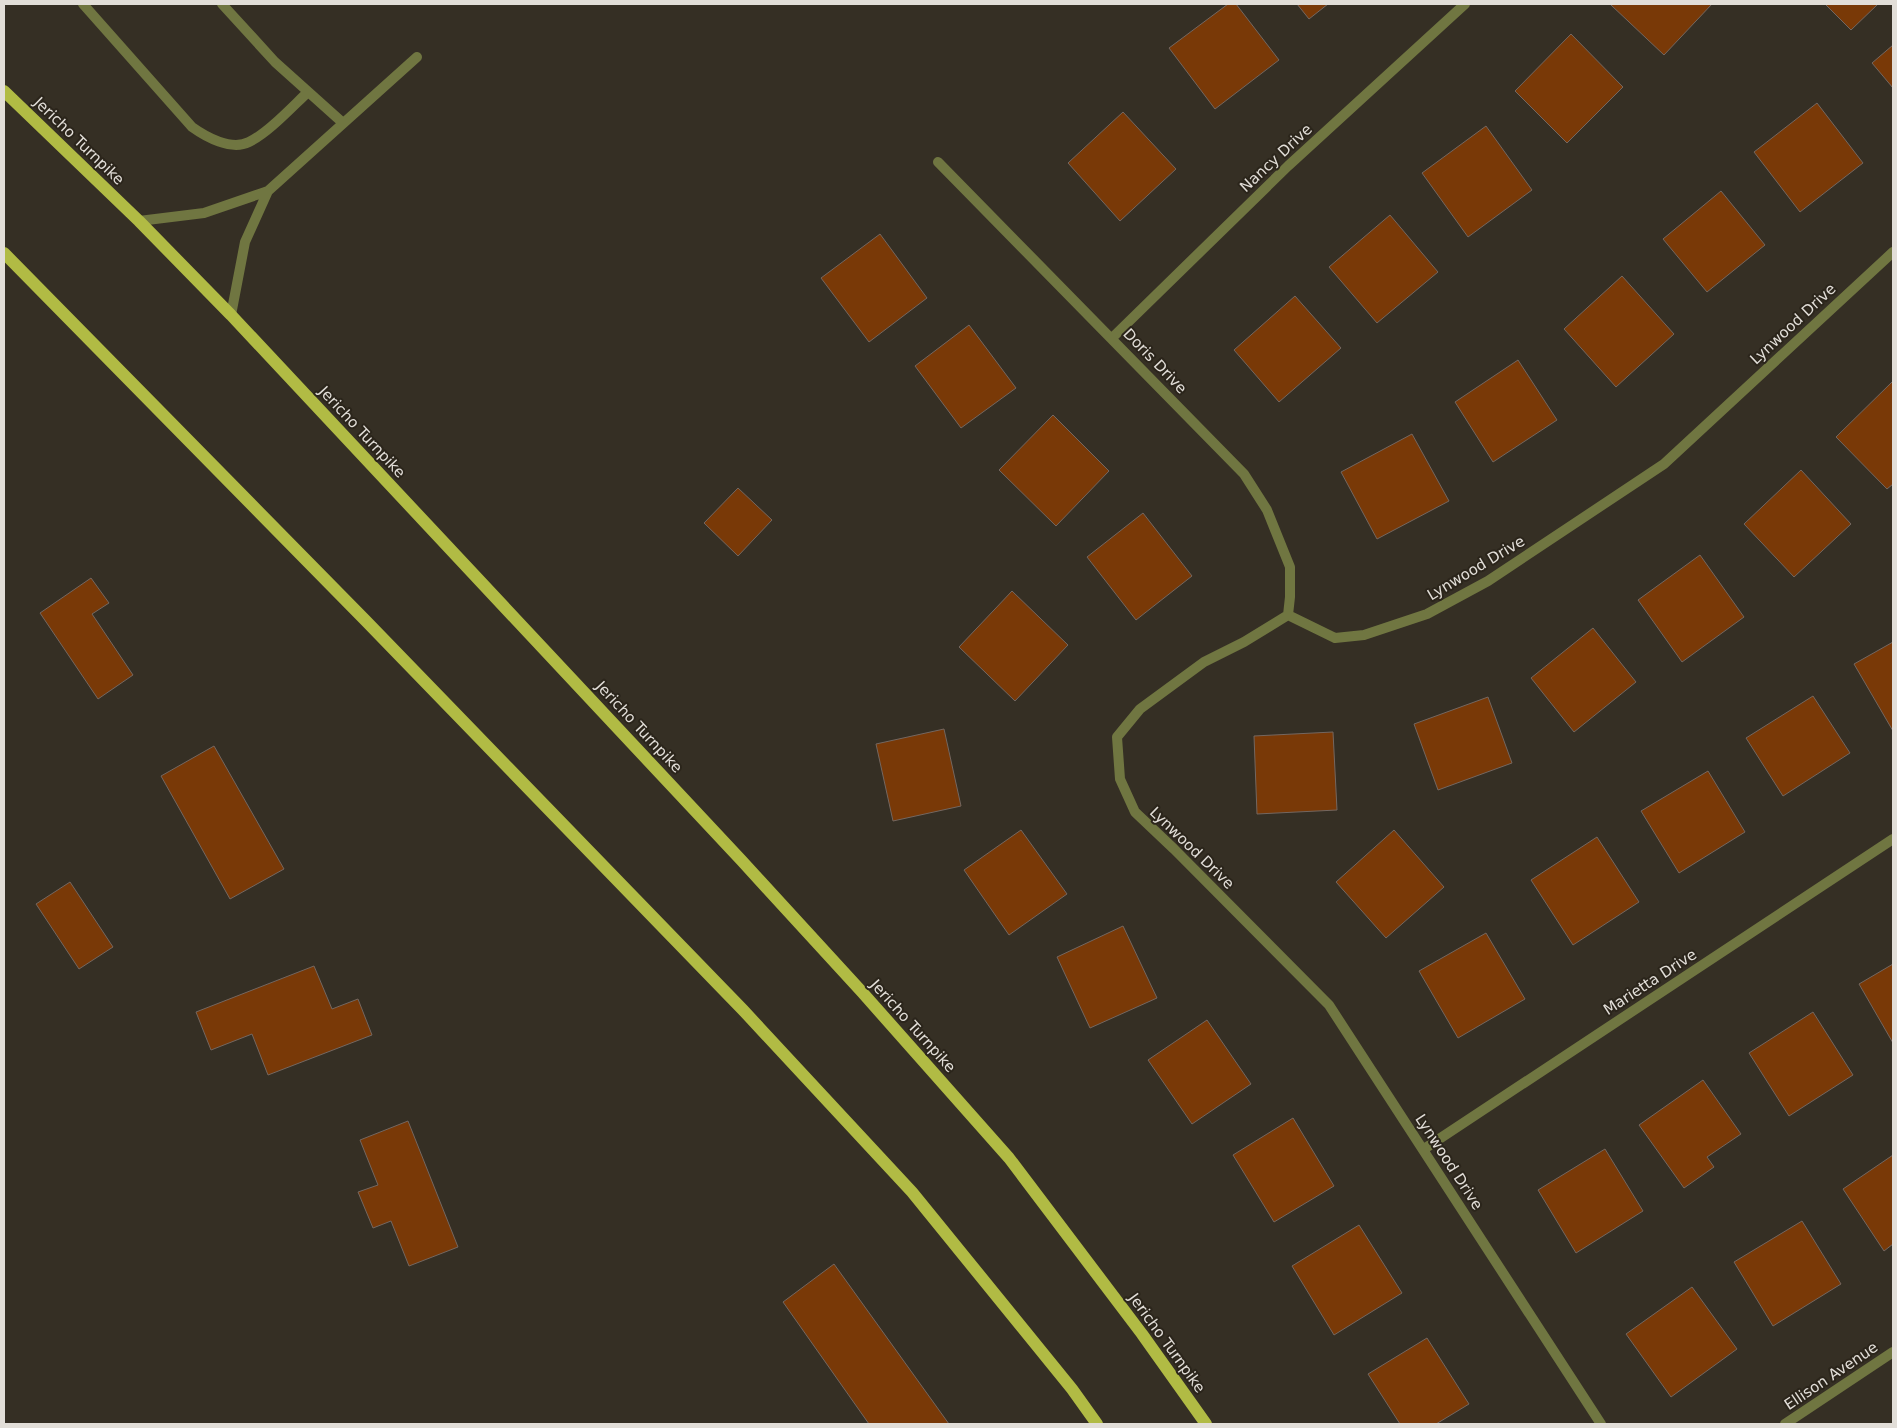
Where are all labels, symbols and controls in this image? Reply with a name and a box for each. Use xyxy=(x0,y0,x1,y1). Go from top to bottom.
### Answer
street label: Jericho Turnpike xyxy=(29,93,128,189)
street label: Nancy Drive xyxy=(1236,120,1316,196)
street label: Lynwood Drive xyxy=(1747,280,1839,368)
street label: Doris Drive xyxy=(1119,325,1191,397)
street label: Jericho Turnpike xyxy=(314,382,409,481)
street label: Lynwood Drive xyxy=(1424,532,1528,604)
street label: Jericho Turnpike xyxy=(591,677,686,776)
street label: Lynwood Drive xyxy=(1146,803,1238,893)
street label: Marietta Drive xyxy=(1600,945,1700,1019)
street label: Jericho Turnpike xyxy=(866,975,959,1076)
street label: Lynwood Drive xyxy=(1411,1111,1487,1213)
street label: Jericho Turnpike xyxy=(1124,1289,1209,1396)
street label: Ellison Avenue xyxy=(1781,1338,1881,1414)

